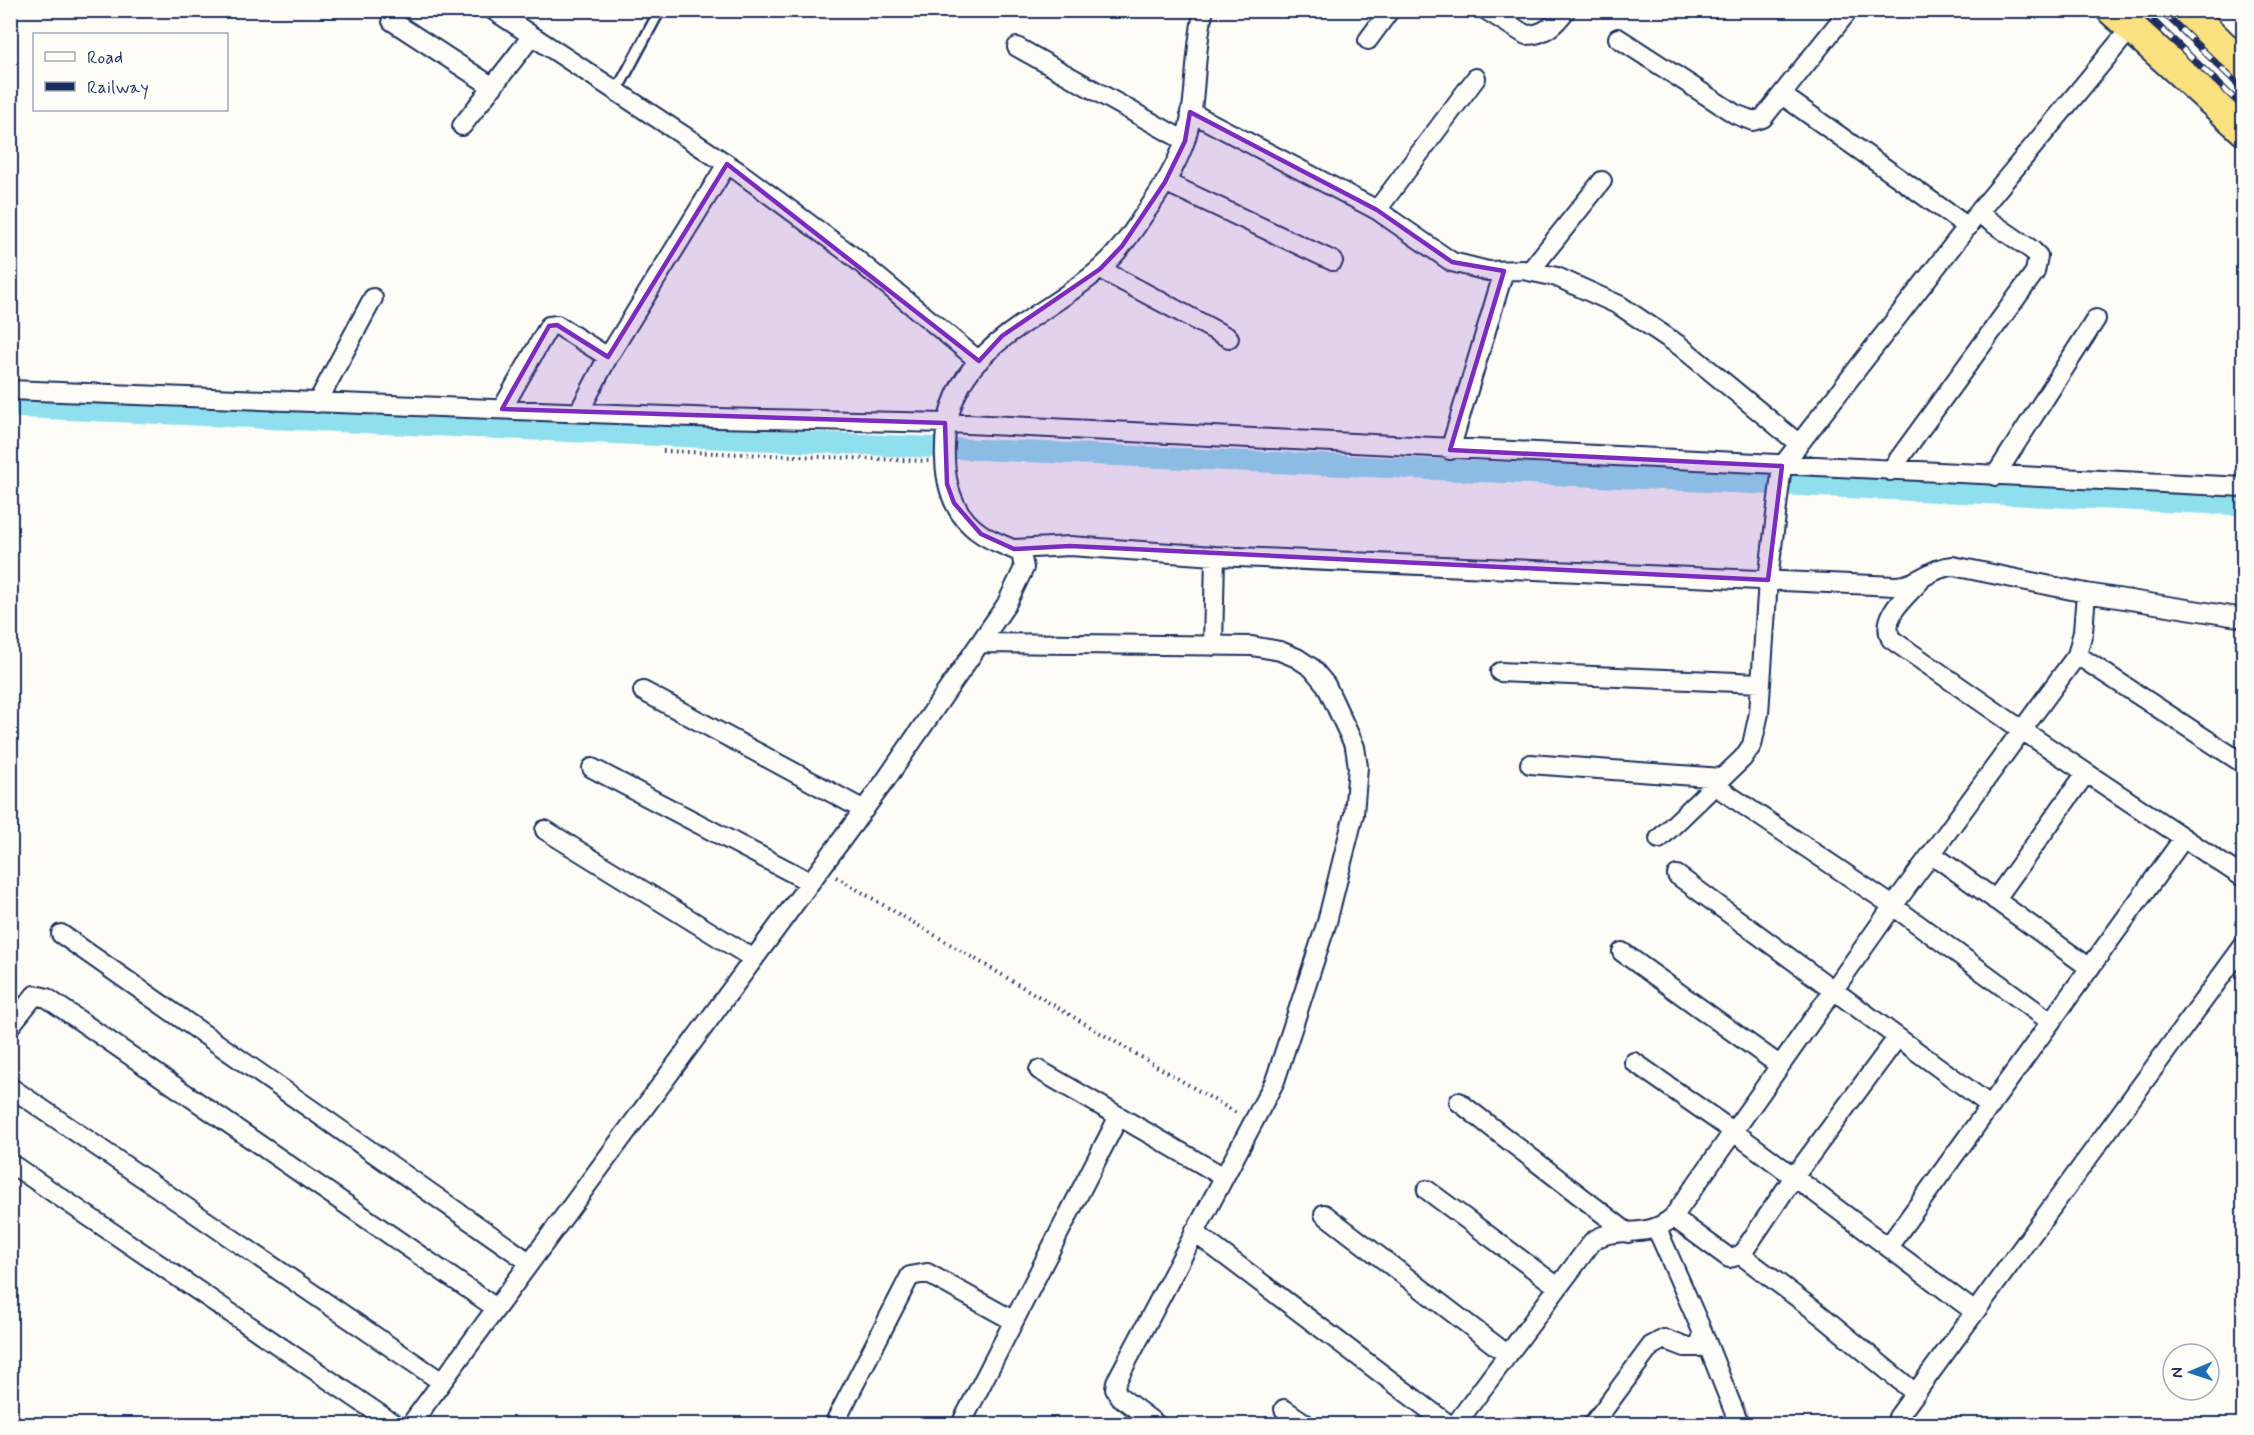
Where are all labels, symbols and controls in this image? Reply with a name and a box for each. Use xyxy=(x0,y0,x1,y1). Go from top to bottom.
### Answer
legend xyxy=(33,33,228,111)
text: Road xyxy=(87,46,123,70)
text: Railway xyxy=(87,76,149,100)
north arrow xyxy=(2161,1342,2221,1402)
text: N xyxy=(2167,1367,2188,1378)

